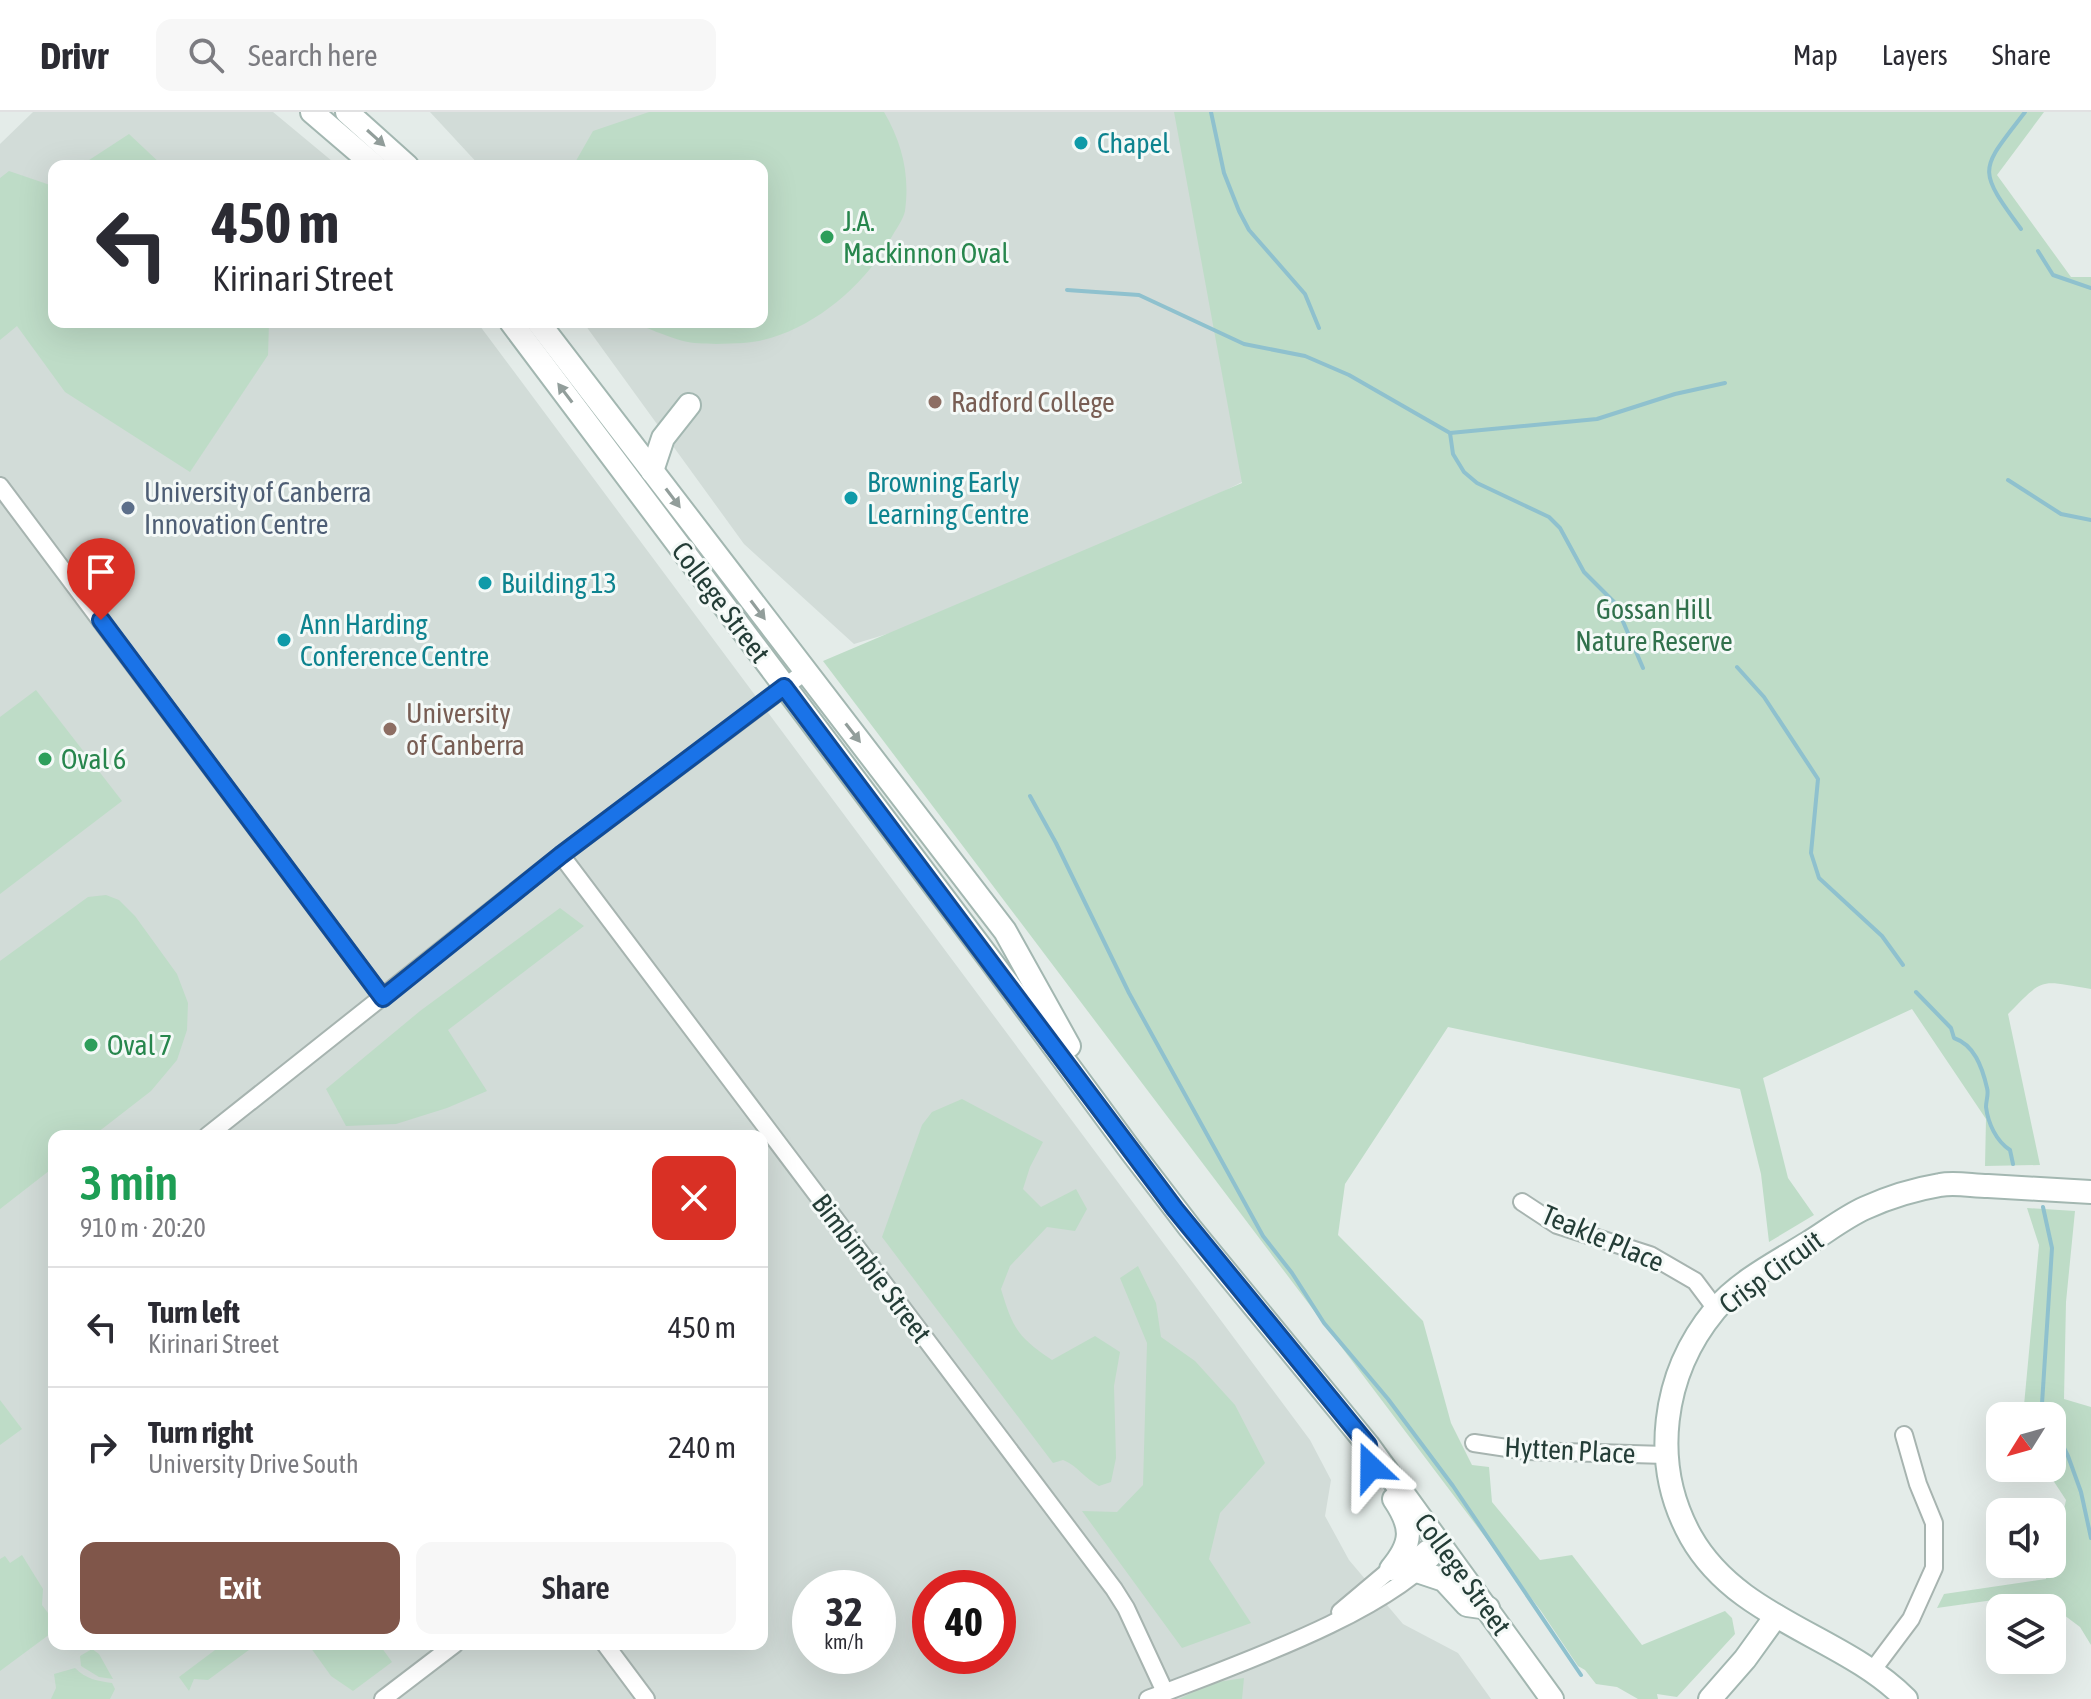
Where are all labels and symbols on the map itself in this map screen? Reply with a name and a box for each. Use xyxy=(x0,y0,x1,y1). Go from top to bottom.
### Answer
place label: Chapel xyxy=(1097,127,1170,159)
one-way arrow xyxy=(366,128,385,146)
marker: Chapel xyxy=(1072,134,1090,152)
place label: J.A. Mackinnon Oval xyxy=(843,205,1009,269)
marker: J.A. Mackinnon Oval xyxy=(818,228,836,246)
one-way arrow xyxy=(557,383,573,404)
place label: Radford College xyxy=(951,386,1115,418)
marker: Radford College xyxy=(926,393,944,411)
place label: Browning Early Learning Centre xyxy=(867,466,1029,530)
place label: University of Canberra Innovation Centre xyxy=(144,476,371,540)
one-way arrow xyxy=(664,488,680,508)
marker: Browning Early Learning Centre xyxy=(842,489,860,507)
marker: University of Canberra Innovation Centre xyxy=(119,499,137,517)
street label: College Street xyxy=(665,535,777,669)
pin xyxy=(67,538,135,620)
place label: Building 13 xyxy=(501,567,617,599)
marker: Building 13 xyxy=(476,574,494,592)
park label: Gossan Hill Nature Reserve xyxy=(1575,593,1733,657)
one-way arrow xyxy=(750,599,766,620)
place label: Ann Harding Conference Centre xyxy=(300,608,489,672)
marker: Ann Harding Conference Centre xyxy=(275,631,293,649)
place label: University of Canberra xyxy=(406,697,525,761)
marker: University of Canberra xyxy=(381,720,399,738)
one-way arrow xyxy=(844,723,861,743)
place label: Oval 6 xyxy=(61,743,126,775)
marker: Oval 6 xyxy=(36,750,54,768)
place label: Oval 7 xyxy=(107,1029,172,1061)
marker: Oval 7 xyxy=(82,1036,100,1054)
street label: Bimbimbie Street xyxy=(806,1188,938,1348)
street label: Teakle Place xyxy=(1537,1198,1669,1278)
street label: Crisp Circuit xyxy=(1713,1224,1829,1320)
north arrow xyxy=(1986,1402,2066,1482)
position arrow xyxy=(1329,1425,1413,1509)
street label: Hytten Place xyxy=(1504,1431,1636,1469)
street label: College Street xyxy=(1408,1507,1518,1641)
speed limit sign: 40 xyxy=(912,1570,1016,1674)

